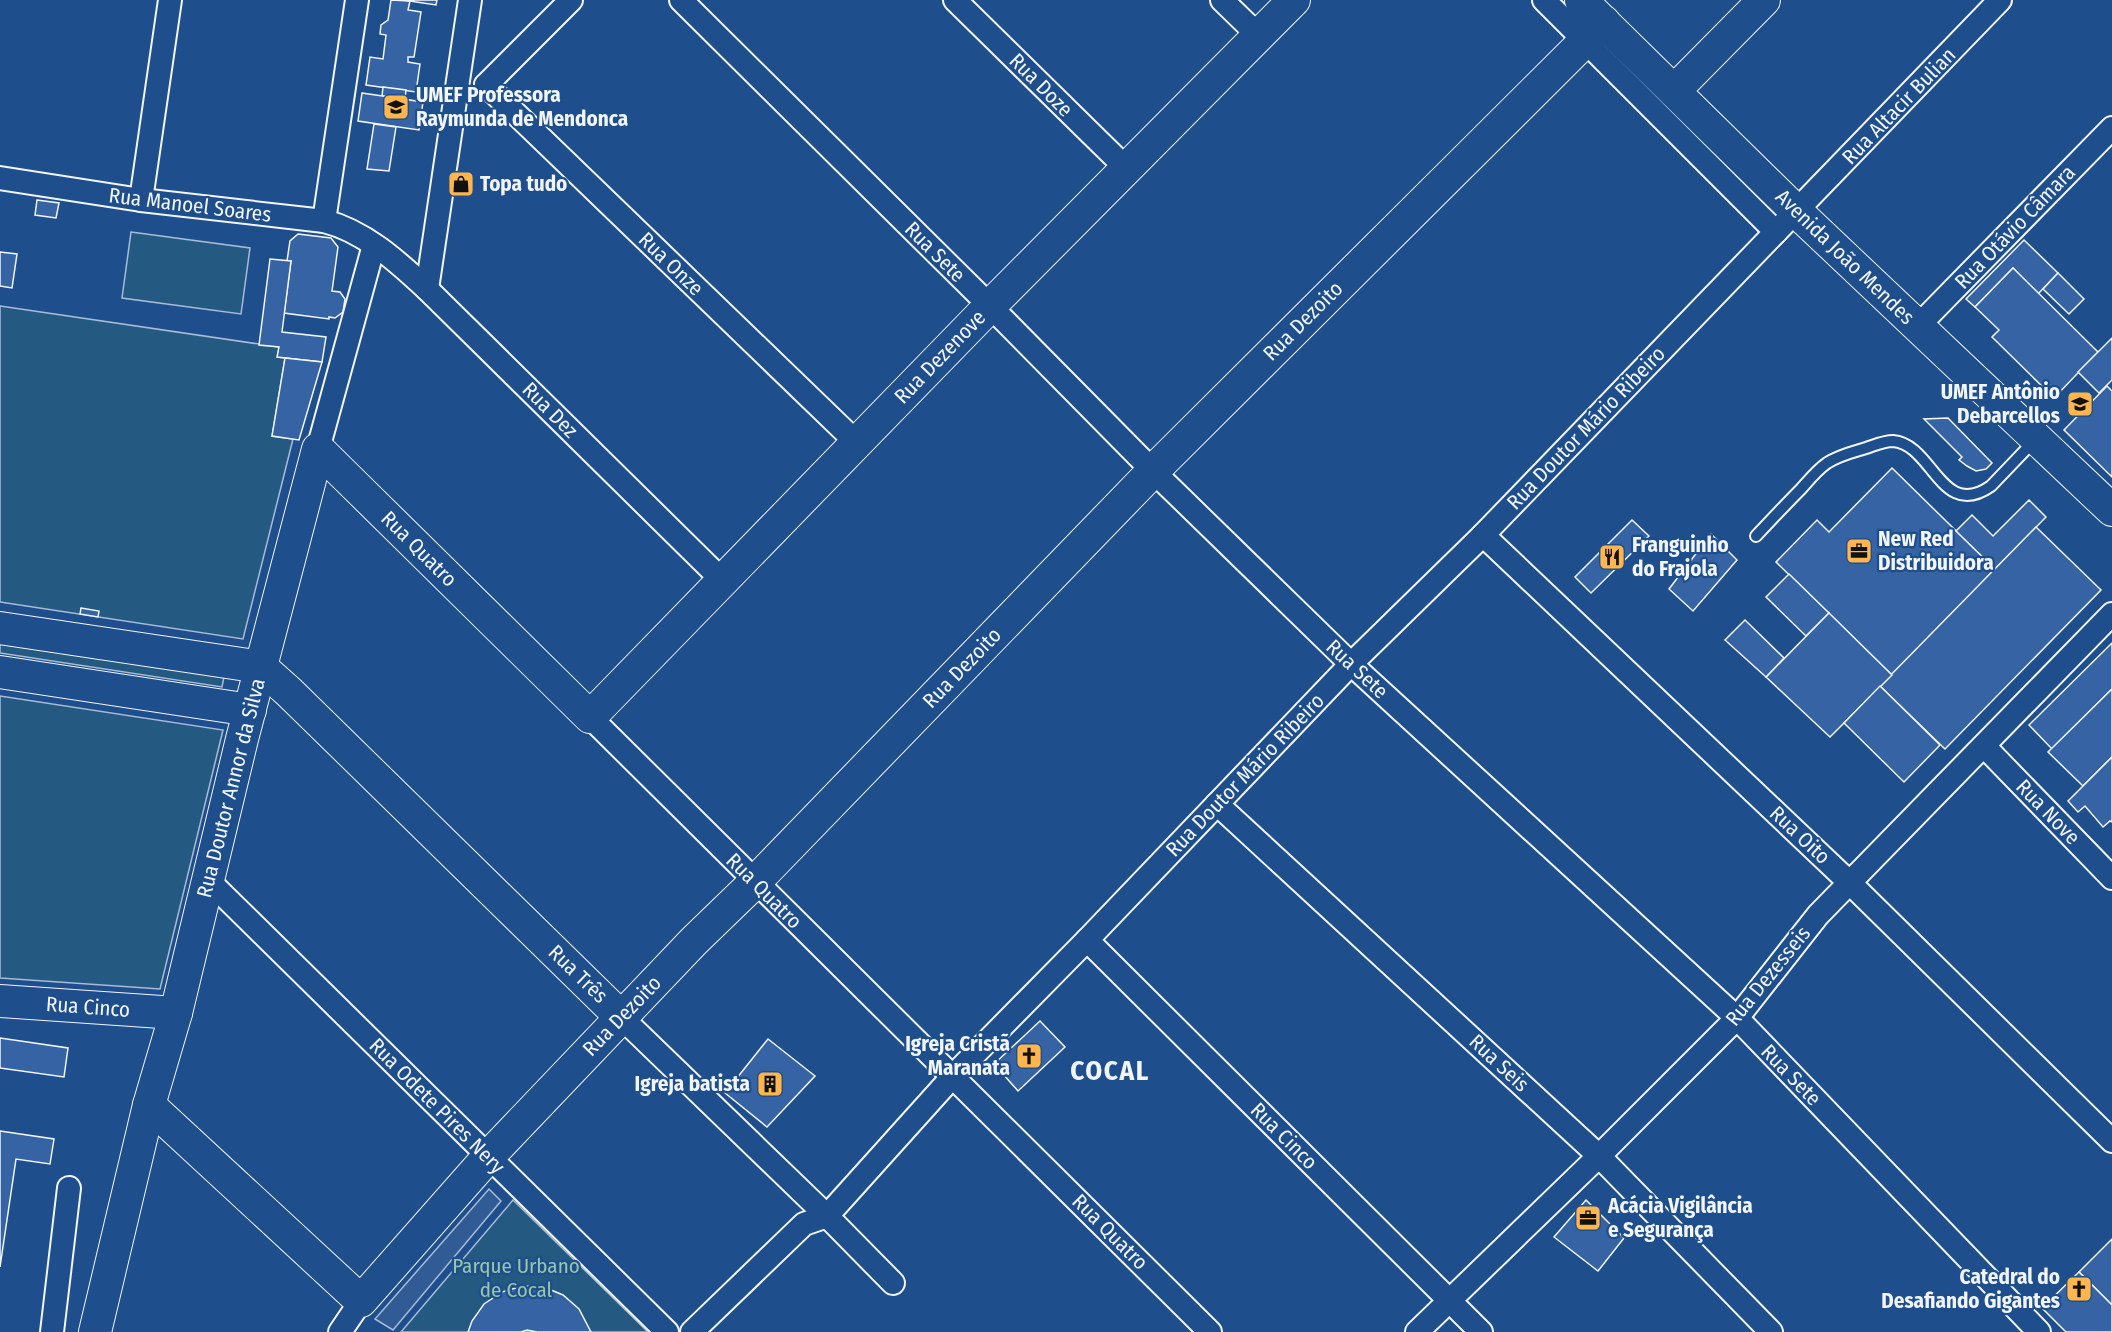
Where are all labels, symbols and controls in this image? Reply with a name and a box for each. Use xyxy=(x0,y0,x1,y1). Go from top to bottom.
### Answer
street label: Rua Altacir Bulian xyxy=(1837,42,1961,170)
street label: Rua Doze xyxy=(1004,48,1078,122)
place label: UMEF Professora Raymunda de Mendonca xyxy=(416,82,628,132)
school or university icon: UMEF Professora Raymunda de Mendonca xyxy=(381,92,411,122)
street label: Rua Otávio Câmara xyxy=(1949,160,2081,294)
shop icon: Topa tudo xyxy=(446,169,476,199)
place label: Topa tudo xyxy=(480,171,567,197)
street label: Rua Manoel Soares xyxy=(107,182,273,228)
street label: Avenida João Mendes xyxy=(1770,184,1920,330)
street label: Rua Sete xyxy=(899,216,971,288)
street label: Rua Onze xyxy=(633,227,709,301)
street label: Rua Dezoito xyxy=(1258,276,1348,366)
street label: Rua Dezenove xyxy=(889,305,991,409)
street label: Rua Doutor Mário Ribeiro xyxy=(1501,341,1671,515)
street label: Rua Dez xyxy=(517,377,583,443)
place label: UMEF Antônio Debarcellos xyxy=(1941,379,2060,429)
school or university icon: UMEF Antônio Debarcellos xyxy=(2065,389,2095,419)
street label: Rua Quatro xyxy=(376,506,462,592)
place label: New Red Distribuidora xyxy=(1878,526,1994,576)
place label: Franguinho do Frajola xyxy=(1632,532,1729,582)
office icon: New Red Distribuidora xyxy=(1844,536,1874,566)
restaurant icon: Franguinho do Frajola xyxy=(1597,542,1627,572)
street label: Rua Dezoito xyxy=(917,622,1007,714)
street label: Rua Sete xyxy=(1321,634,1393,704)
street label: Rua Doutor Annor da Silva xyxy=(191,676,271,900)
street label: Rua Doutor Mário Ribeiro xyxy=(1160,688,1330,862)
street label: Rua Nove xyxy=(2011,774,2085,850)
street label: Rua Oito xyxy=(1764,800,1836,870)
street label: Rua Quatro xyxy=(721,848,807,934)
street label: Rua Dezesseis xyxy=(1720,921,1816,1031)
street label: Rua Três xyxy=(543,939,613,1009)
street label: Rua Dezoito xyxy=(577,970,667,1062)
street label: Rua Cinco xyxy=(45,991,131,1023)
street label: Rua Seis xyxy=(1464,1029,1534,1097)
place label: Igreja Cristã Maranata xyxy=(905,1031,1010,1081)
street label: Rua Odete Pires Nery xyxy=(364,1033,511,1180)
street label: Rua Sete xyxy=(1755,1039,1827,1111)
church icon: Igreja Cristã Maranata xyxy=(1014,1041,1044,1071)
district label: COCAL xyxy=(1070,1055,1150,1087)
building icon: Igreja batista xyxy=(755,1069,785,1099)
place label: Igreja batista xyxy=(635,1071,750,1097)
street label: Rua Cinco xyxy=(1245,1097,1323,1175)
street label: Rua Quatro xyxy=(1067,1189,1153,1275)
place label: Acácia Vigilância e Segurança xyxy=(1607,1193,1753,1243)
office icon: Acácia Vigilância e Segurança xyxy=(1573,1203,1603,1233)
park label: Parque Urbano de Cocal xyxy=(452,1253,580,1303)
place label: Catedral do Desafiando Gigantes xyxy=(1881,1264,2060,1314)
church icon: Catedral do Desafiando Gigantes xyxy=(2064,1274,2094,1304)

